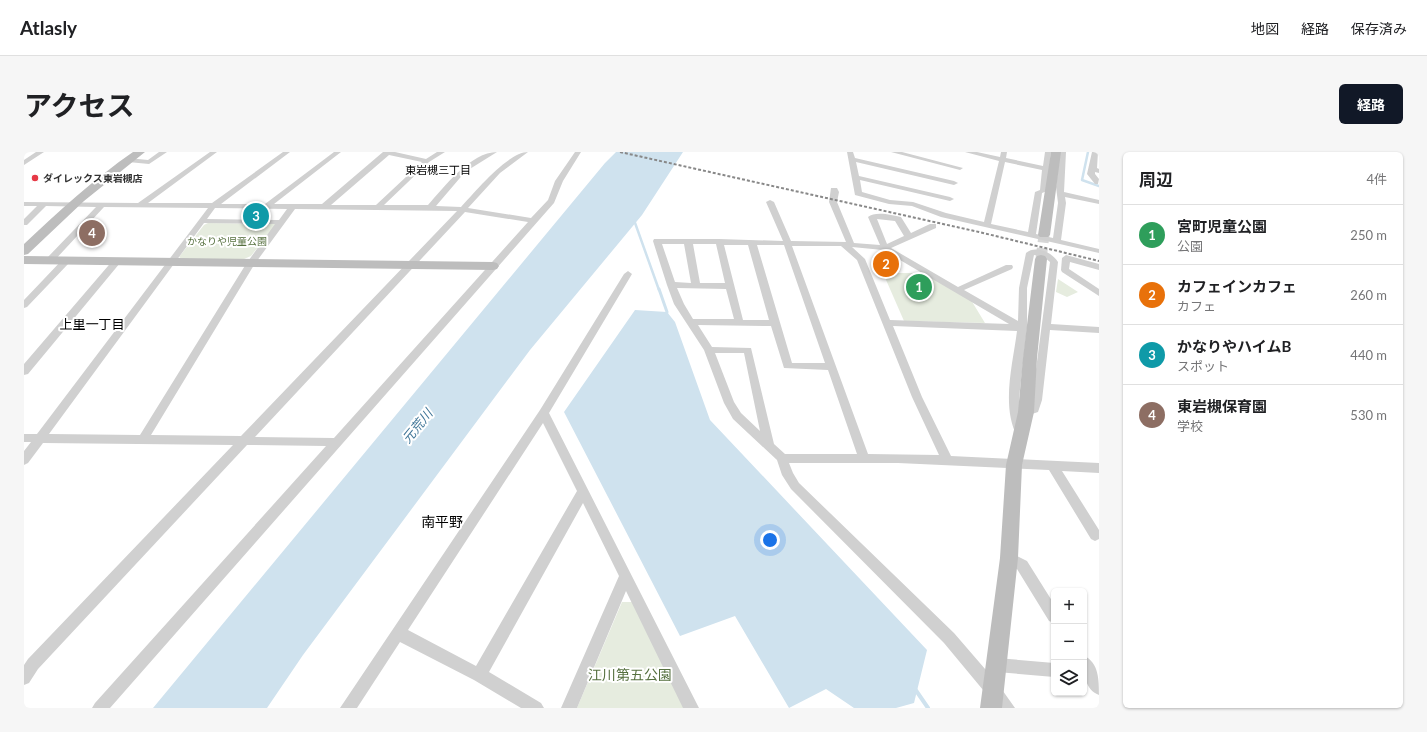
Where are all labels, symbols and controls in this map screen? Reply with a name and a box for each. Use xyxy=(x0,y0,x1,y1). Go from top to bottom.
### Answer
text: Atlasly xyxy=(20,16,77,39)
text: 地図 xyxy=(1251,20,1279,37)
text: 経路 xyxy=(1301,20,1329,37)
text: 保存済み xyxy=(1351,20,1407,37)
button: 経路 xyxy=(1339,84,1403,124)
text: アクセス xyxy=(24,88,135,122)
district label: 東岩槻三丁目 xyxy=(405,163,471,176)
text: 周辺 xyxy=(1139,169,1173,190)
text: 4件 xyxy=(1366,171,1387,187)
place label: ダイレックス東岩槻店 xyxy=(43,172,143,184)
marker: ダイレックス東岩槻店 xyxy=(30,173,40,183)
pin: 3 xyxy=(243,201,269,231)
text: 宮町児童公園 xyxy=(1177,217,1267,235)
pin: 4 xyxy=(79,218,105,248)
text: 1 xyxy=(1148,227,1156,243)
text: 250 m xyxy=(1350,227,1387,243)
park label: かなりや児童公園 xyxy=(187,235,267,247)
text: 公園 xyxy=(1177,238,1203,254)
pin: 2 xyxy=(873,249,899,279)
pin: 1 xyxy=(906,272,932,302)
text: カフェインカフェ xyxy=(1177,277,1297,295)
text: 2 xyxy=(1148,287,1156,303)
text: 260 m xyxy=(1350,287,1387,303)
text: カフェ xyxy=(1177,298,1216,314)
district label: 上里一丁目 xyxy=(59,316,125,332)
text: かなりやハイムB xyxy=(1177,337,1291,355)
text: 3 xyxy=(1148,347,1156,363)
text: 440 m xyxy=(1350,347,1387,363)
text: スポット xyxy=(1177,358,1229,374)
text: 東岩槻保育園 xyxy=(1177,397,1267,415)
water label: 元荒川 xyxy=(399,404,437,446)
text: 4 xyxy=(1148,407,1156,423)
text: 530 m xyxy=(1350,407,1387,423)
text: 学校 xyxy=(1177,418,1203,434)
district label: 南平野 xyxy=(421,513,463,530)
your location xyxy=(760,530,780,550)
map controls xyxy=(1051,588,1087,696)
button: + xyxy=(1051,588,1087,624)
button: − xyxy=(1051,624,1087,660)
button: layers xyxy=(1051,660,1087,696)
park label: 江川第五公園 xyxy=(588,666,672,683)

